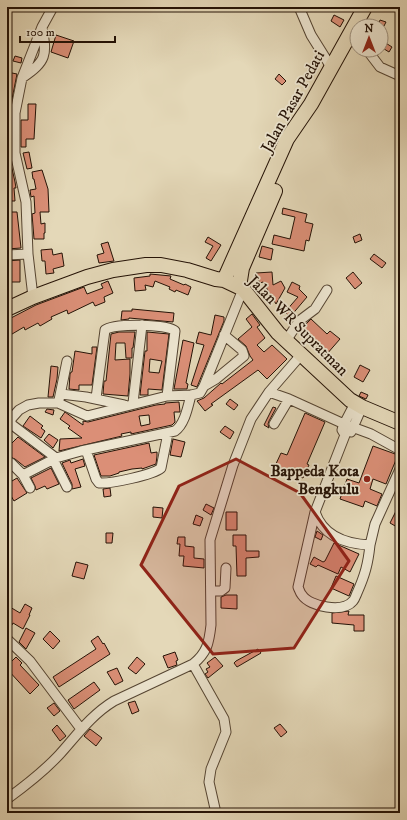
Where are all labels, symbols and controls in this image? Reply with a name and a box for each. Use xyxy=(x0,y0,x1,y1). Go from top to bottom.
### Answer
scale bar xyxy=(20,18,115,44)
north arrow xyxy=(349,18,389,58)
text: N xyxy=(364,22,374,36)
text: 100 m xyxy=(26,25,55,40)
street label: Jalan Pasar Pedati xyxy=(256,47,329,158)
street label: Jalan WR Supratman xyxy=(242,270,353,381)
place label: Bappeda Kota Bengkulu xyxy=(270,461,360,499)
marker: Bappeda Kota Bengkulu xyxy=(362,474,372,484)

